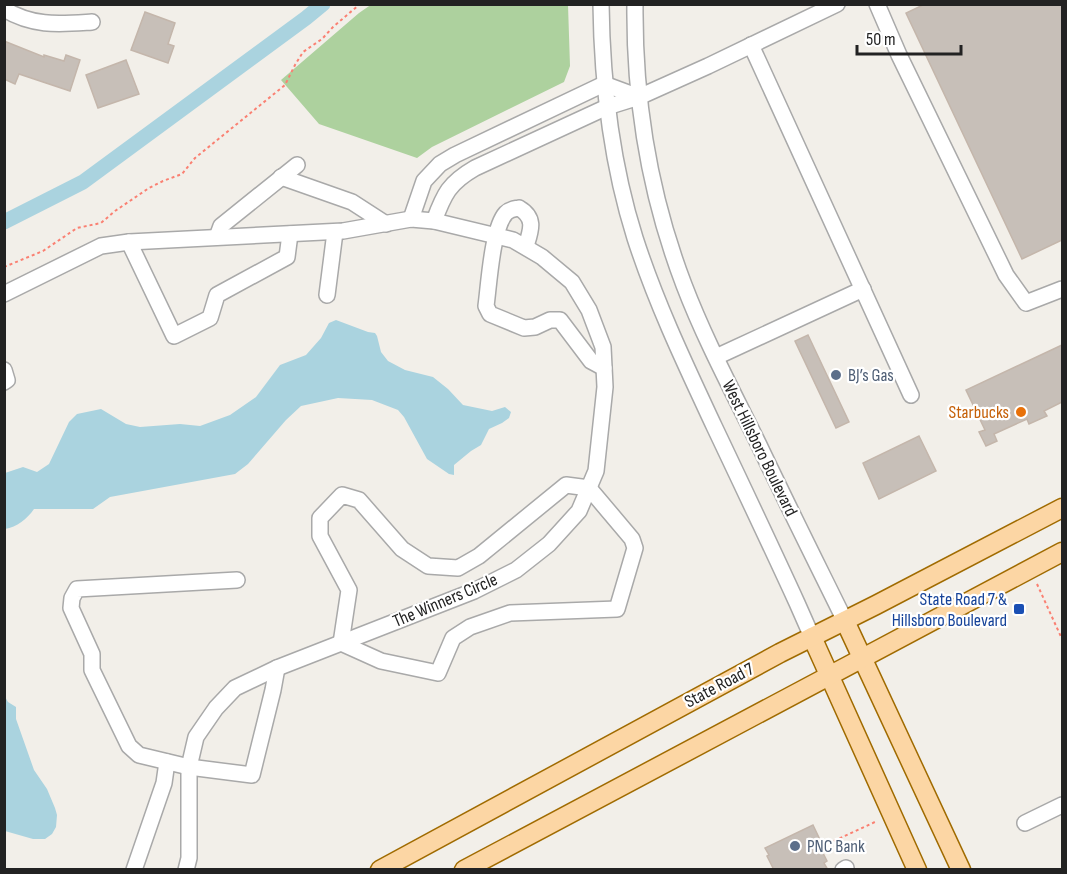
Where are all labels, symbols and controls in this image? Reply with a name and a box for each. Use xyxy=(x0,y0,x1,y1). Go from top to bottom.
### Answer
scale bar xyxy=(857,18,960,56)
text: 50 m xyxy=(866,29,896,50)
place label: BJ’s Gas xyxy=(848,365,894,386)
marker: BJ’s Gas xyxy=(829,368,843,382)
street label: West Hillsboro Boulevard xyxy=(718,377,802,520)
place label: Starbucks xyxy=(949,402,1009,423)
marker: Starbucks xyxy=(1014,405,1028,419)
street label: The Winners Circle xyxy=(390,569,501,632)
place label: State Road 7 & Hillsboro Boulevard xyxy=(892,589,1007,631)
marker: State Road 7 & Hillsboro Boulevard xyxy=(1012,602,1026,616)
street label: State Road 7 xyxy=(681,658,758,712)
place label: PNC Bank xyxy=(807,836,865,857)
marker: PNC Bank xyxy=(788,839,802,853)

